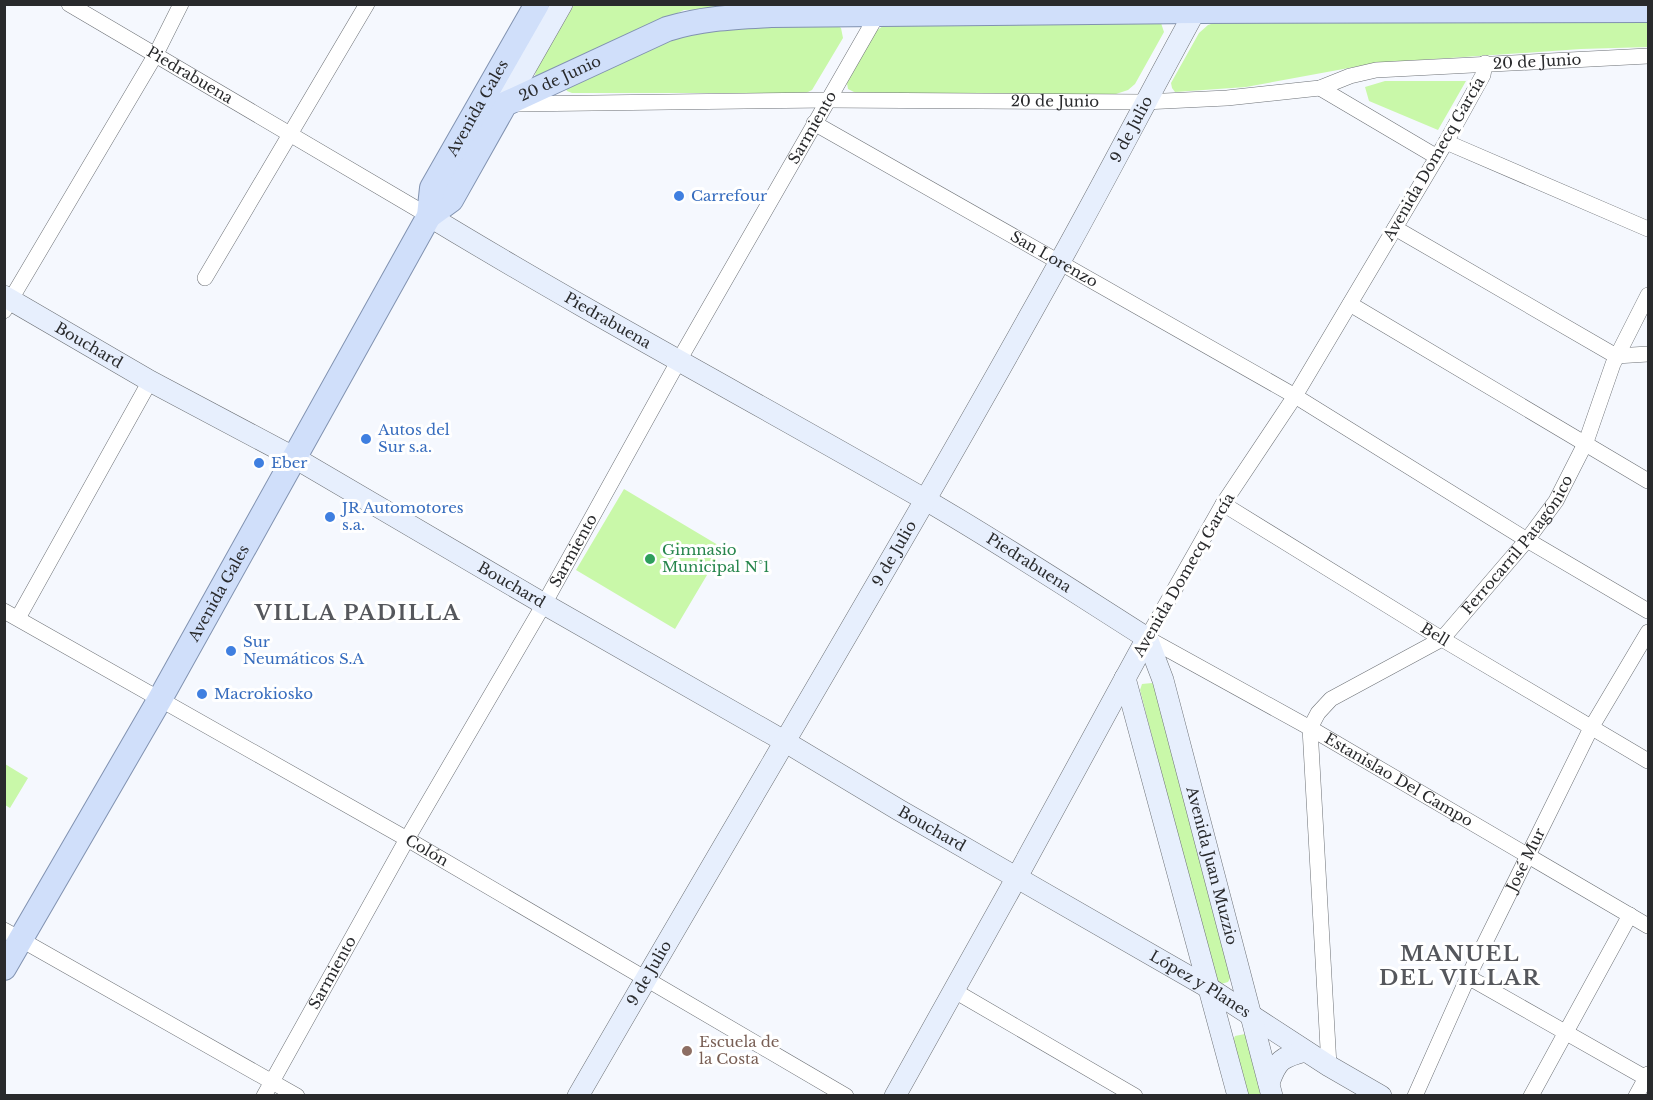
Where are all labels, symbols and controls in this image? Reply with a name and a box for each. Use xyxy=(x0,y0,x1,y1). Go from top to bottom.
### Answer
street label: Piedrabuena xyxy=(143,42,237,108)
street label: 20 de Junio xyxy=(1493,49,1582,73)
street label: 20 de Junio xyxy=(516,51,604,105)
street label: Avenida Gales xyxy=(442,56,512,160)
street label: Avenida Domecq García xyxy=(1378,73,1489,245)
street label: Sarmiento xyxy=(784,87,841,167)
street label: 20 de Junio xyxy=(1011,91,1099,111)
street label: 9 de Julio xyxy=(1106,92,1157,166)
place label: Carrefour xyxy=(691,186,768,205)
marker: Carrefour xyxy=(672,189,686,203)
street label: San Lorenzo xyxy=(1007,226,1102,291)
street label: Piedrabuena xyxy=(561,288,655,353)
street label: Bouchard xyxy=(52,318,126,372)
place label: Autos del Sur s.a. xyxy=(377,420,450,456)
marker: Autos del Sur s.a. xyxy=(359,432,373,446)
place label: Eber xyxy=(271,453,308,472)
marker: Eber xyxy=(252,456,266,470)
street label: Ferrocarril Patagónico xyxy=(1457,471,1577,618)
street label: Avenida Domecq García xyxy=(1128,489,1239,661)
place label: JR Automotores s.a. xyxy=(340,498,464,534)
marker: JR Automotores s.a. xyxy=(323,510,337,524)
street label: Sarmiento xyxy=(545,510,601,590)
street label: 9 de Julio xyxy=(868,517,920,589)
street label: Piedrabuena xyxy=(983,529,1076,597)
place label: Gimnasio Municipal N°1 xyxy=(662,540,770,576)
street label: Avenida Gales xyxy=(183,541,253,646)
marker: Gimnasio Municipal N°1 xyxy=(643,552,657,566)
street label: Bouchard xyxy=(474,557,549,612)
district label: VILLA PADILLA xyxy=(254,600,461,626)
street label: Bell xyxy=(1418,618,1453,650)
place label: Sur Neumáticos S.A xyxy=(243,632,365,668)
marker: Sur Neumáticos S.A xyxy=(224,644,238,658)
place label: Macrokiosko xyxy=(214,684,313,703)
marker: Macrokiosko xyxy=(195,687,209,701)
street label: Estanislao Del Campo xyxy=(1321,729,1477,830)
street label: Avenida Juan Muzzio xyxy=(1182,784,1242,947)
street label: Bouchard xyxy=(895,801,969,855)
street label: José Mur xyxy=(1501,824,1549,896)
street label: Colón xyxy=(402,830,452,870)
street label: Sarmiento xyxy=(304,932,360,1012)
street label: 9 de Julio xyxy=(622,937,675,1009)
district label: MANUEL DEL VILLAR xyxy=(1379,941,1541,991)
street label: López y Planes xyxy=(1146,946,1254,1022)
place label: Escuela de la Costa xyxy=(699,1032,779,1068)
marker: Escuela de la Costa xyxy=(680,1044,694,1058)

